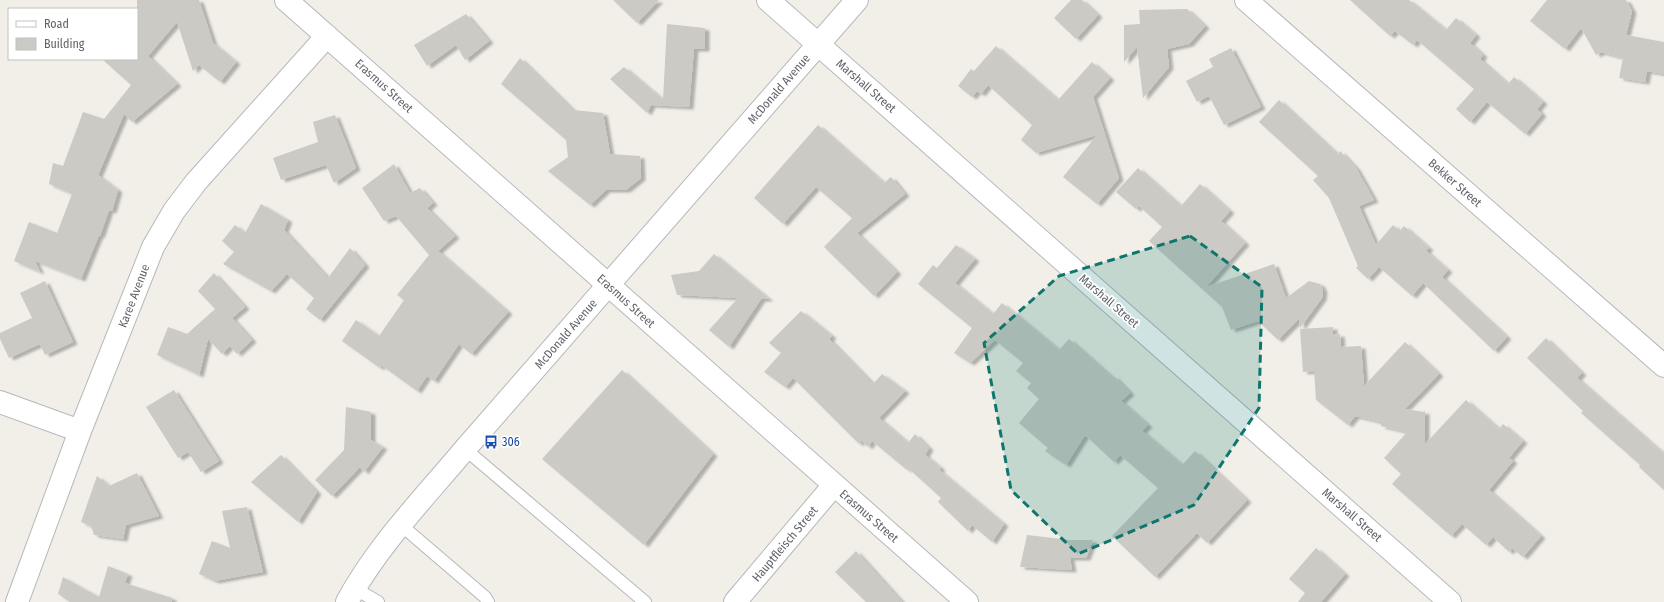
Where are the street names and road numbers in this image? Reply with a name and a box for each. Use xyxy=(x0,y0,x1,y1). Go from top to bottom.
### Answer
street label: McDonald Avenue xyxy=(745,51,813,127)
street label: Erasmus Street xyxy=(352,56,416,116)
street label: Marshall Street xyxy=(833,56,899,116)
street label: Bekker Street xyxy=(1425,156,1485,210)
street label: Karee Avenue xyxy=(116,262,153,330)
street label: Erasmus Street xyxy=(594,271,658,331)
street label: Marshall Street xyxy=(1076,271,1142,331)
street label: McDonald Avenue xyxy=(532,296,600,372)
street label: Marshall Street xyxy=(1319,485,1385,545)
street label: Erasmus Street xyxy=(837,487,901,545)
street label: Hauptfleisch Street xyxy=(749,503,821,585)

